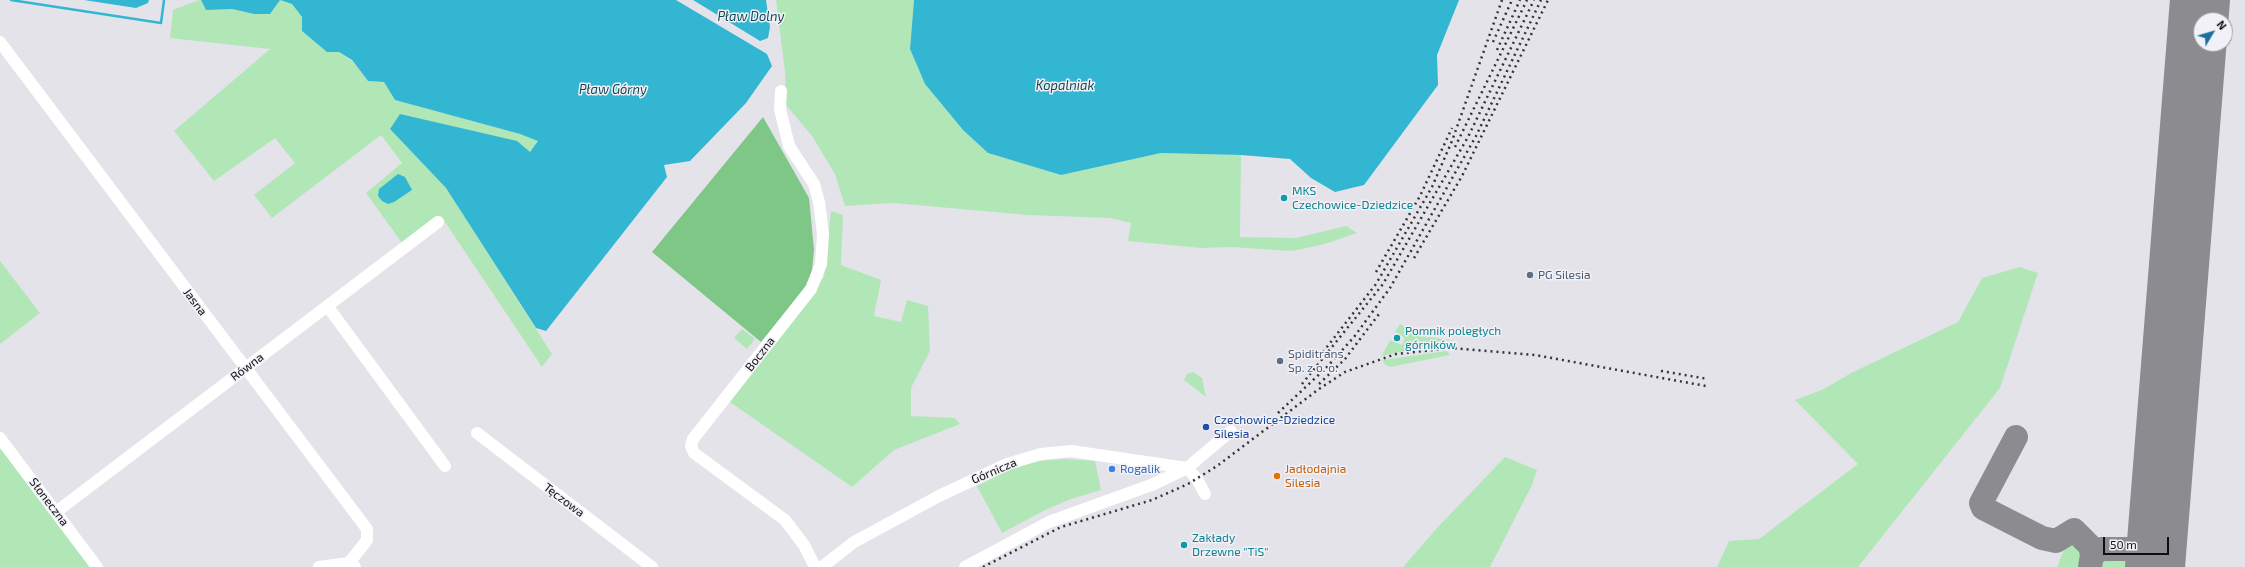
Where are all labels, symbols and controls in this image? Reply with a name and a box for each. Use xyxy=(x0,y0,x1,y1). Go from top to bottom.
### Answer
water label: Pław Dolny xyxy=(717,9,785,25)
north arrow xyxy=(2193,12,2233,52)
text: N xyxy=(2214,18,2230,32)
water label: Kopalniak xyxy=(1036,78,1094,94)
water label: Pław Górny xyxy=(579,82,647,98)
place label: MKS Czechowice-Dziedzice xyxy=(1292,184,1413,212)
marker: MKS Czechowice-Dziedzice xyxy=(1279,193,1289,203)
place label: PG Silesia xyxy=(1538,268,1591,282)
marker: PG Silesia xyxy=(1525,270,1535,280)
street label: Jasna xyxy=(180,286,210,318)
place label: Pomnik poległych górników xyxy=(1405,324,1501,352)
marker: Pomnik poległych górników xyxy=(1392,333,1402,343)
street label: Boczna xyxy=(742,334,778,374)
place label: Spiditrans Sp. z o. o. xyxy=(1288,347,1344,375)
street label: Równa xyxy=(228,350,266,384)
marker: Spiditrans Sp. z o. o. xyxy=(1275,356,1285,366)
place label: Czechowice-Dziedzice Silesia xyxy=(1214,413,1335,441)
marker: Czechowice-Dziedzice Silesia xyxy=(1201,422,1211,432)
street label: Górnicza xyxy=(969,455,1019,487)
place label: Rogalik xyxy=(1120,462,1160,476)
place label: Jadłodajnia Silesia xyxy=(1285,462,1346,490)
marker: Rogalik xyxy=(1107,464,1117,474)
marker: Jadłodajnia Silesia xyxy=(1272,471,1282,481)
street label: Słoneczna xyxy=(26,475,72,529)
street label: Tęczowa xyxy=(541,480,587,520)
scale bar xyxy=(2105,529,2171,555)
place label: Zakłady Drzewne "TiS" xyxy=(1192,531,1268,559)
text: 50 m xyxy=(2110,537,2137,551)
marker: Zakłady Drzewne "TiS" xyxy=(1179,540,1189,550)

